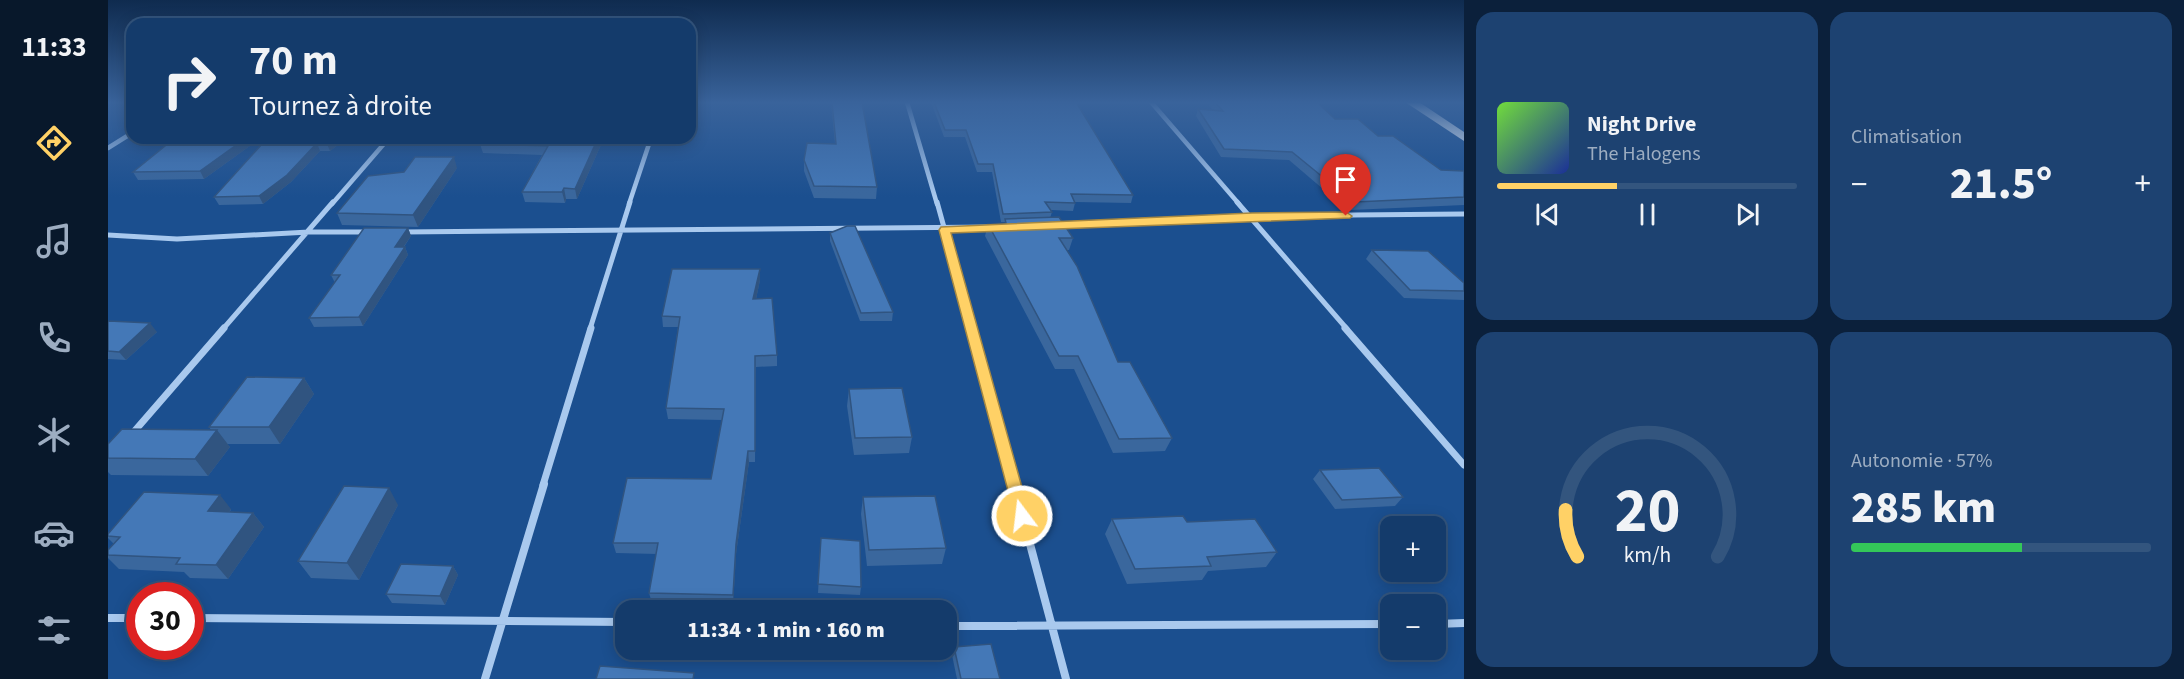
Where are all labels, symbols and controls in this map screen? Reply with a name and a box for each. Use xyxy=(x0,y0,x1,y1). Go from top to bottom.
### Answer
text: 11:33 xyxy=(21,28,87,67)
text: 70 m xyxy=(249,31,338,91)
icon: right xyxy=(150,42,228,120)
text: Tournez à droite xyxy=(249,87,432,126)
text: Night Drive xyxy=(1587,108,1696,140)
icon: directions xyxy=(33,122,75,164)
text: Climatisation xyxy=(1851,123,1962,151)
text: The Halogens xyxy=(1587,140,1701,168)
text: 21.5° xyxy=(1950,152,2052,216)
pin xyxy=(1320,154,1371,216)
text: − xyxy=(1851,161,1867,208)
text: + xyxy=(2135,161,2151,208)
icon: arrive xyxy=(1329,163,1362,196)
icon: previous xyxy=(1531,198,1564,231)
icon: pause xyxy=(1631,198,1664,231)
icon: next xyxy=(1731,198,1764,231)
icon: music xyxy=(33,220,75,262)
icon: phone xyxy=(33,317,75,359)
icon: climate xyxy=(33,414,75,456)
text: Autonomie · 57% xyxy=(1851,447,1992,475)
text: 20 xyxy=(1614,467,1680,556)
text: 285 km xyxy=(1851,476,1996,540)
position arrow xyxy=(990,484,1054,548)
icon: car xyxy=(33,512,75,554)
map controls xyxy=(1380,516,1446,660)
button: + xyxy=(1380,516,1446,582)
text: km/h xyxy=(1623,540,1671,571)
speed limit sign: 30 xyxy=(126,582,204,660)
button: − xyxy=(1380,594,1446,660)
icon: filters xyxy=(33,609,75,651)
text: 11:34 · 1 min · 160 m xyxy=(687,614,885,646)

